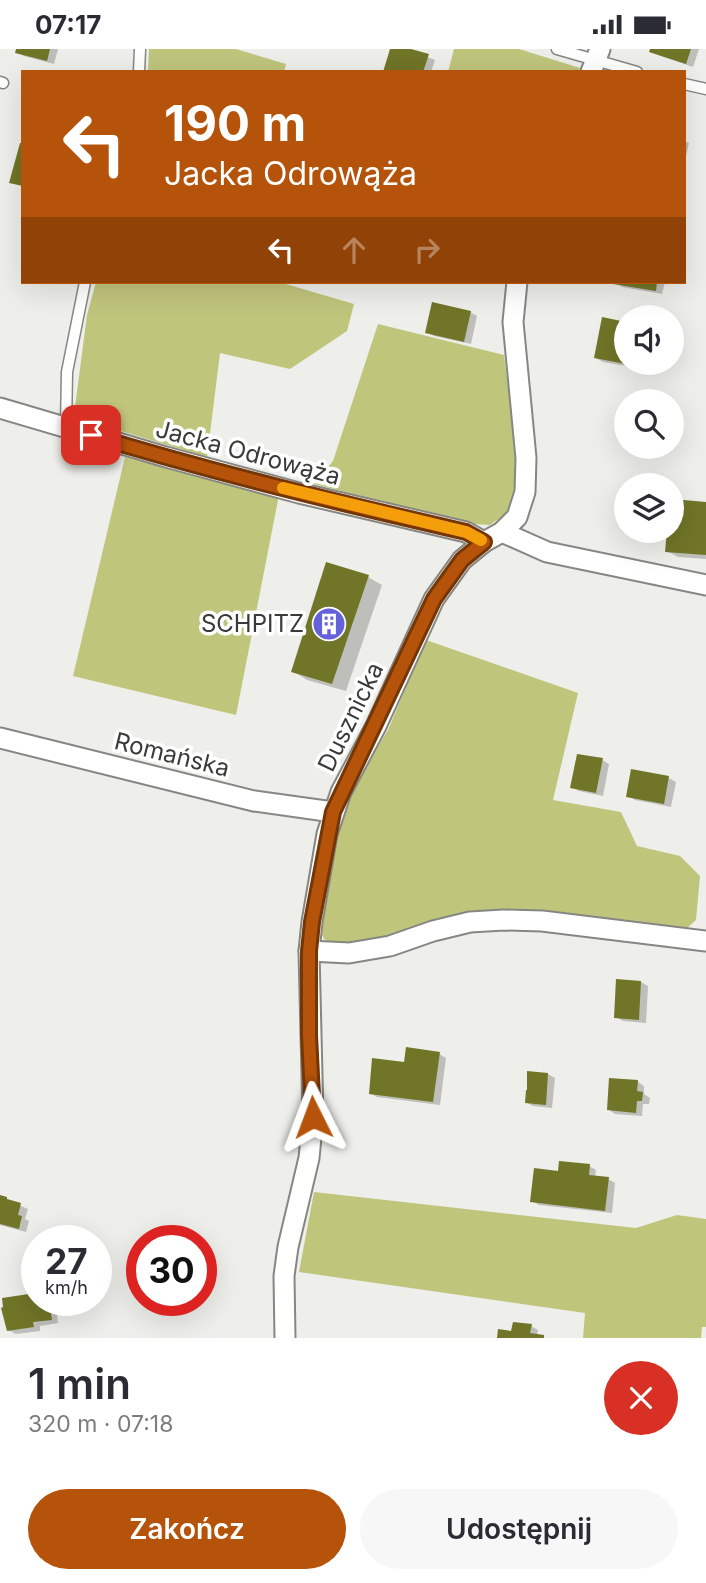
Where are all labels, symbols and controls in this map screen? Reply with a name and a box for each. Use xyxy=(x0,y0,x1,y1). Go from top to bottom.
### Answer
text: 07:17 xyxy=(35,9,101,40)
text: 190 m xyxy=(164,94,306,153)
icon: left xyxy=(49,98,140,189)
text: Jacka Odrowąża xyxy=(164,154,417,193)
icon: left xyxy=(262,231,300,269)
icon: ahead xyxy=(335,231,373,269)
icon: right xyxy=(408,231,446,269)
map controls xyxy=(614,305,684,543)
button: sound xyxy=(614,305,684,375)
button: search xyxy=(614,389,684,459)
pin xyxy=(61,405,121,465)
street label: Jacka Odrowąża xyxy=(153,414,344,491)
icon: arrive xyxy=(72,416,110,454)
button: layers xyxy=(614,473,684,543)
building icon: SCHPITZ xyxy=(310,605,348,643)
place label: SCHPITZ xyxy=(201,609,304,638)
street label: Dusznicka xyxy=(312,657,389,776)
street label: Romańska xyxy=(112,726,233,783)
position arrow xyxy=(276,1080,350,1154)
speed limit sign: 30 xyxy=(126,1225,217,1316)
text: 27 xyxy=(45,1240,88,1282)
text: km/h xyxy=(45,1277,88,1298)
text: 1 min xyxy=(28,1358,131,1409)
button: close xyxy=(604,1361,678,1435)
text: 320 m · 07:18 xyxy=(28,1410,173,1438)
button: Zakończ xyxy=(28,1489,346,1569)
button: Udostępnij xyxy=(360,1489,678,1569)

